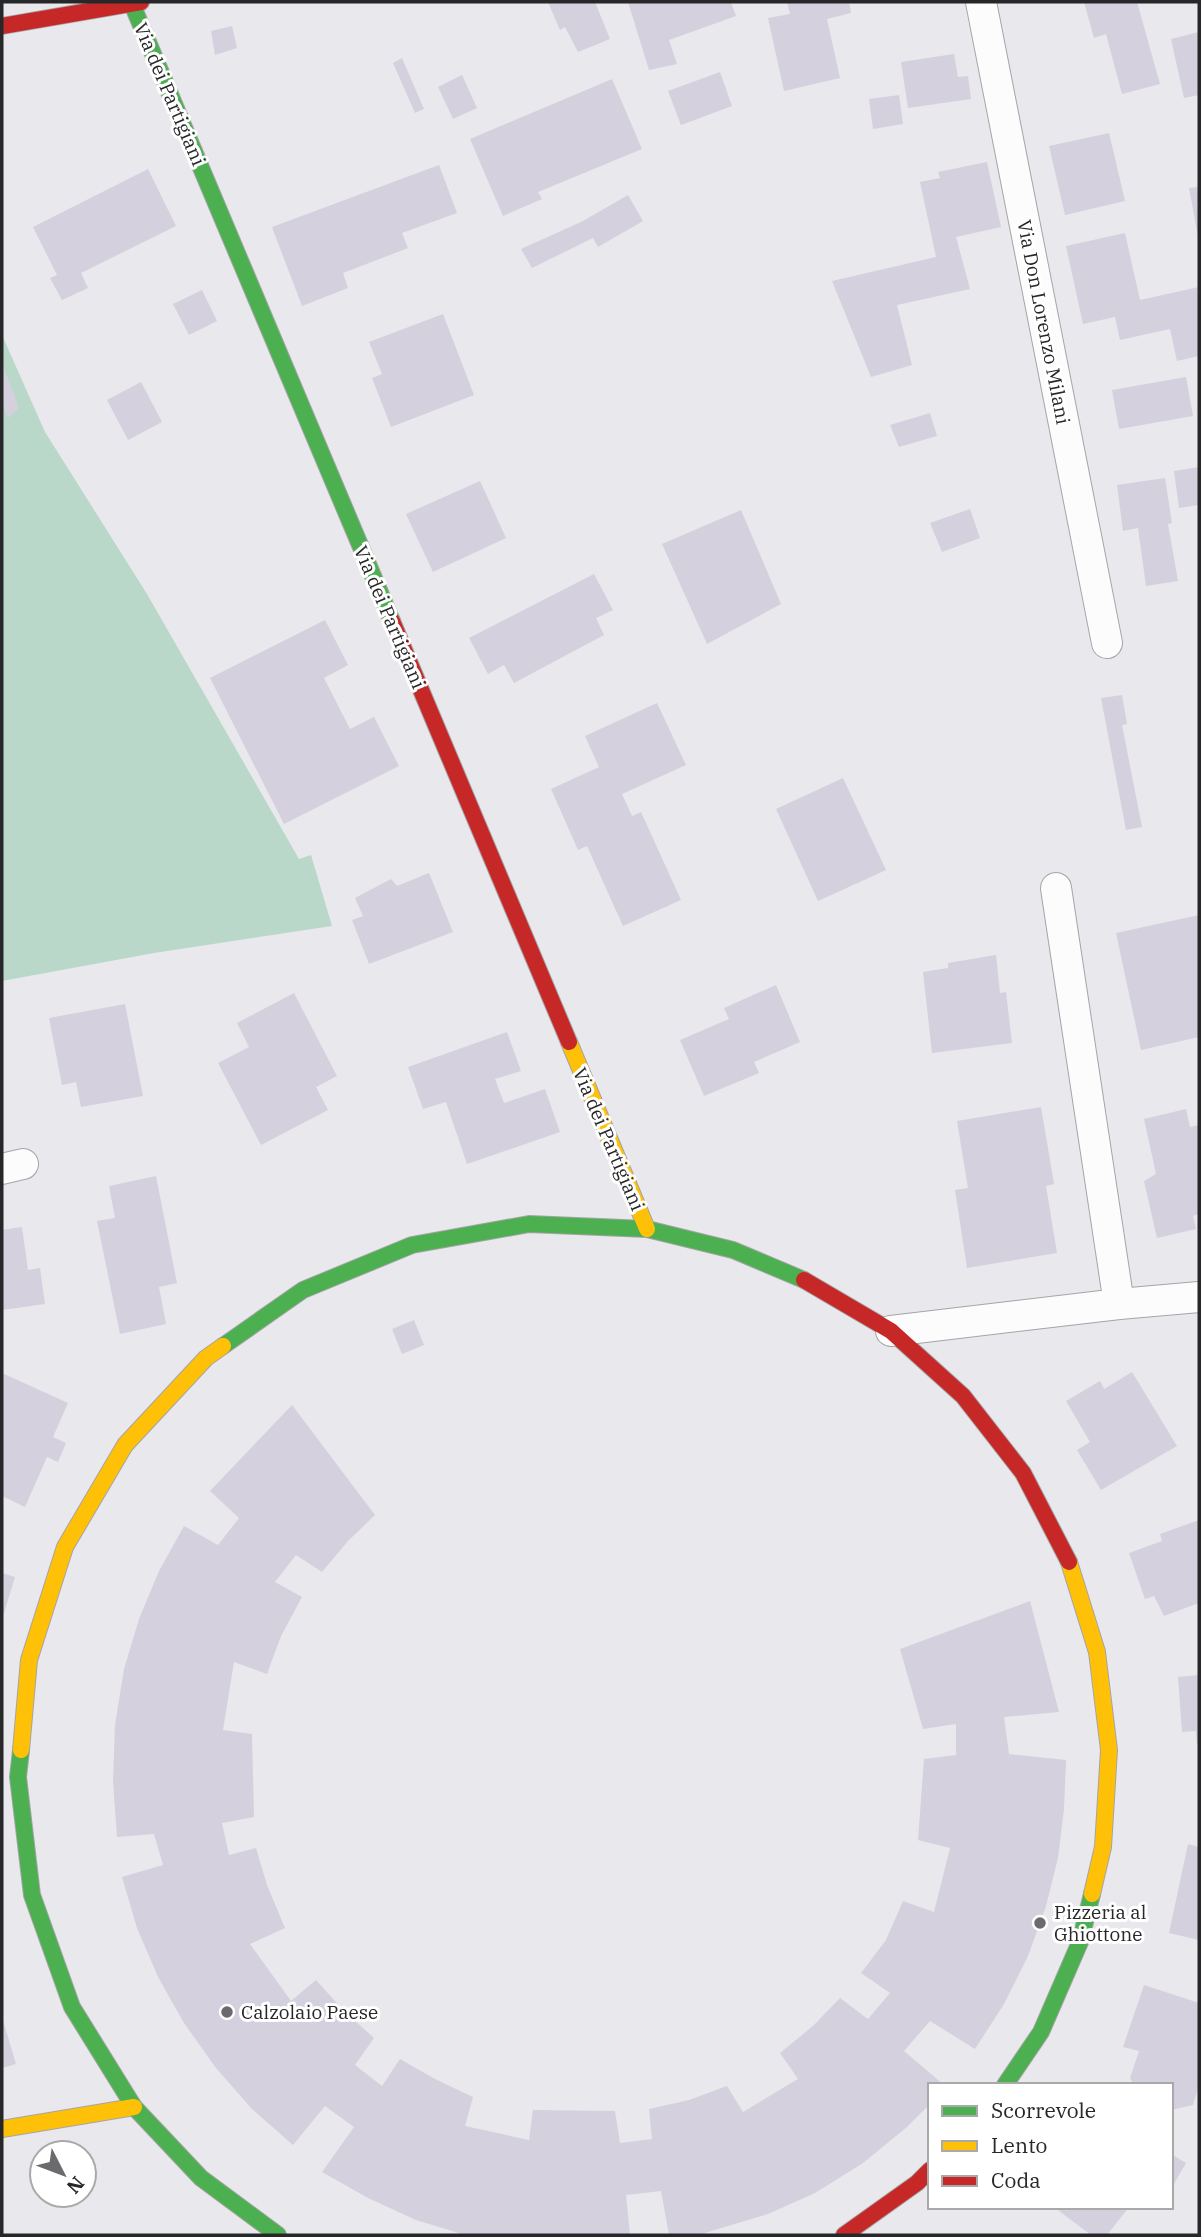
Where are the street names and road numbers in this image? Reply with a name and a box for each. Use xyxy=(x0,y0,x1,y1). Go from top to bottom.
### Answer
street label: Via dei Partigiani xyxy=(129,19,211,169)
street label: Via Don Lorenzo Milani xyxy=(1012,218,1076,426)
street label: Via dei Partigiani xyxy=(349,542,431,692)
street label: Via dei Partigiani xyxy=(568,1064,650,1214)

